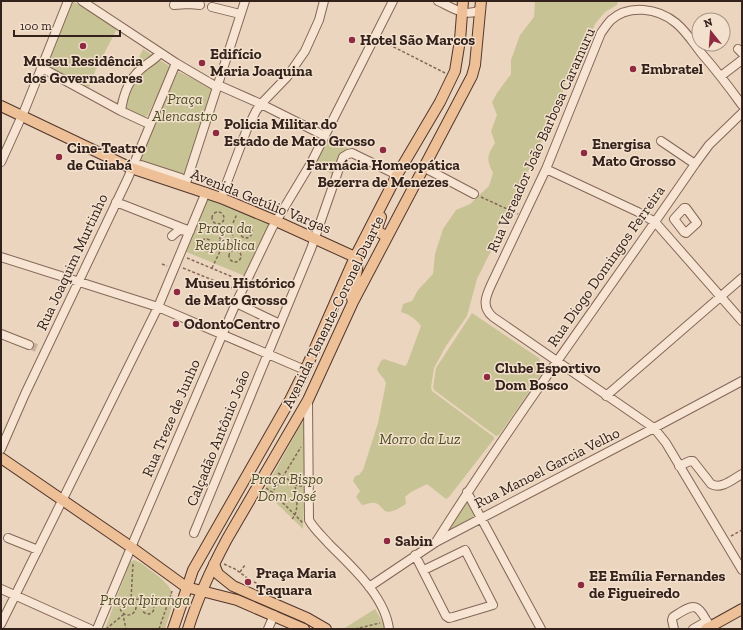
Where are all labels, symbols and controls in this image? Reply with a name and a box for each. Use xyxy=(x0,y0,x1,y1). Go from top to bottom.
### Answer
scale bar xyxy=(14,12,120,38)
north arrow xyxy=(691,12,731,52)
text: N xyxy=(702,15,715,30)
text: 100 m xyxy=(20,19,52,33)
street label: Rua Vereador João Barbosa Caramuru xyxy=(483,24,599,255)
place label: Hotel São Marcos xyxy=(360,31,475,49)
marker: Hotel São Marcos xyxy=(347,35,357,45)
marker: Museu Residência dos Governadores xyxy=(78,41,88,51)
place label: Edifício Maria Joaquina xyxy=(210,45,313,80)
place label: Museu Residência dos Governadores xyxy=(23,52,143,87)
marker: Edifício Maria Joaquina xyxy=(197,58,207,68)
place label: Embratel xyxy=(641,60,703,78)
marker: Embratel xyxy=(628,64,638,74)
park label: Praça Alencastro xyxy=(151,90,218,125)
place label: Policia Militar do Estado de Mato Grosso xyxy=(224,115,375,150)
marker: Policia Militar do Estado de Mato Grosso xyxy=(211,128,221,138)
place label: Energisa Mato Grosso xyxy=(592,135,676,170)
place label: Cine-Teatro de Cuiabá xyxy=(67,139,146,174)
marker: Farmácia Homeopática Bezerra de Menezes xyxy=(378,145,388,155)
marker: Energisa Mato Grosso xyxy=(579,148,589,158)
marker: Cine-Teatro de Cuiabá xyxy=(54,152,64,162)
place label: Farmácia Homeopática Bezerra de Menezes xyxy=(306,156,460,191)
street label: Avenida Getúlio Vargas xyxy=(188,165,334,237)
street label: Rua Diogo Domingos Ferreira xyxy=(543,182,669,350)
street label: Rua Joaquim Murtinho xyxy=(32,191,112,333)
street label: Avenida Tenente-Coronel Duarte xyxy=(278,213,388,411)
park label: Praça da República xyxy=(195,219,255,254)
place label: Museu Histórico de Mato Grosso xyxy=(185,274,295,309)
marker: Museu Histórico de Mato Grosso xyxy=(172,287,182,297)
place label: OdontoCentro xyxy=(184,315,280,333)
marker: OdontoCentro xyxy=(171,319,181,329)
street label: Rua Treze de Junho xyxy=(138,356,204,479)
place label: Clube Esportivo Dom Bosco xyxy=(495,359,601,394)
street label: Calçadão Antônio João xyxy=(182,367,254,509)
marker: Clube Esportivo Dom Bosco xyxy=(482,372,492,382)
street label: Rua Manoel Garcia Velho xyxy=(471,423,623,512)
park label: Morro da Luz xyxy=(379,430,461,448)
park label: Praça Bispo Dom José xyxy=(251,470,323,505)
place label: Sabin xyxy=(395,532,433,550)
marker: Sabin xyxy=(382,536,392,546)
place label: Praça Maria Taquara xyxy=(256,564,337,599)
place label: EE Emília Fernandes de Figueiredo xyxy=(589,567,726,602)
marker: Praça Maria Taquara xyxy=(243,577,253,587)
marker: EE Emília Fernandes de Figueiredo xyxy=(576,580,586,590)
park label: Praça Ipiranga xyxy=(100,591,190,609)

